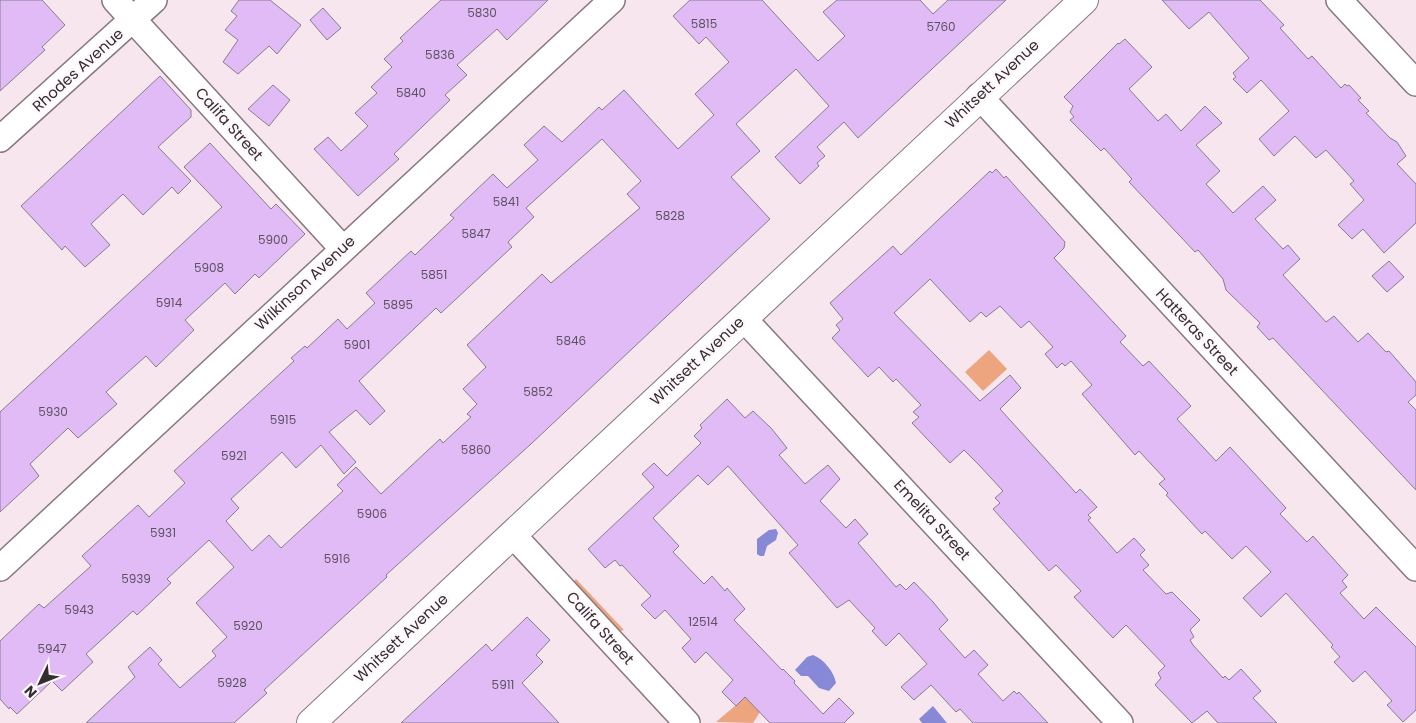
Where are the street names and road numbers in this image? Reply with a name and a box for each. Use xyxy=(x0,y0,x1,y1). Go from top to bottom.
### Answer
street label: Rhodes Avenue xyxy=(28,23,128,116)
street label: Whitsett Avenue xyxy=(940,34,1043,133)
street label: Califa Street xyxy=(191,82,268,165)
street label: Wilkinson Avenue xyxy=(250,230,360,335)
street label: Hatteras Street xyxy=(1151,283,1243,380)
street label: Whitsett Avenue xyxy=(645,311,748,410)
street label: Emelita Street xyxy=(889,475,975,565)
street label: Califa Street xyxy=(562,586,639,669)
street label: Whitsett Avenue xyxy=(349,588,452,687)

